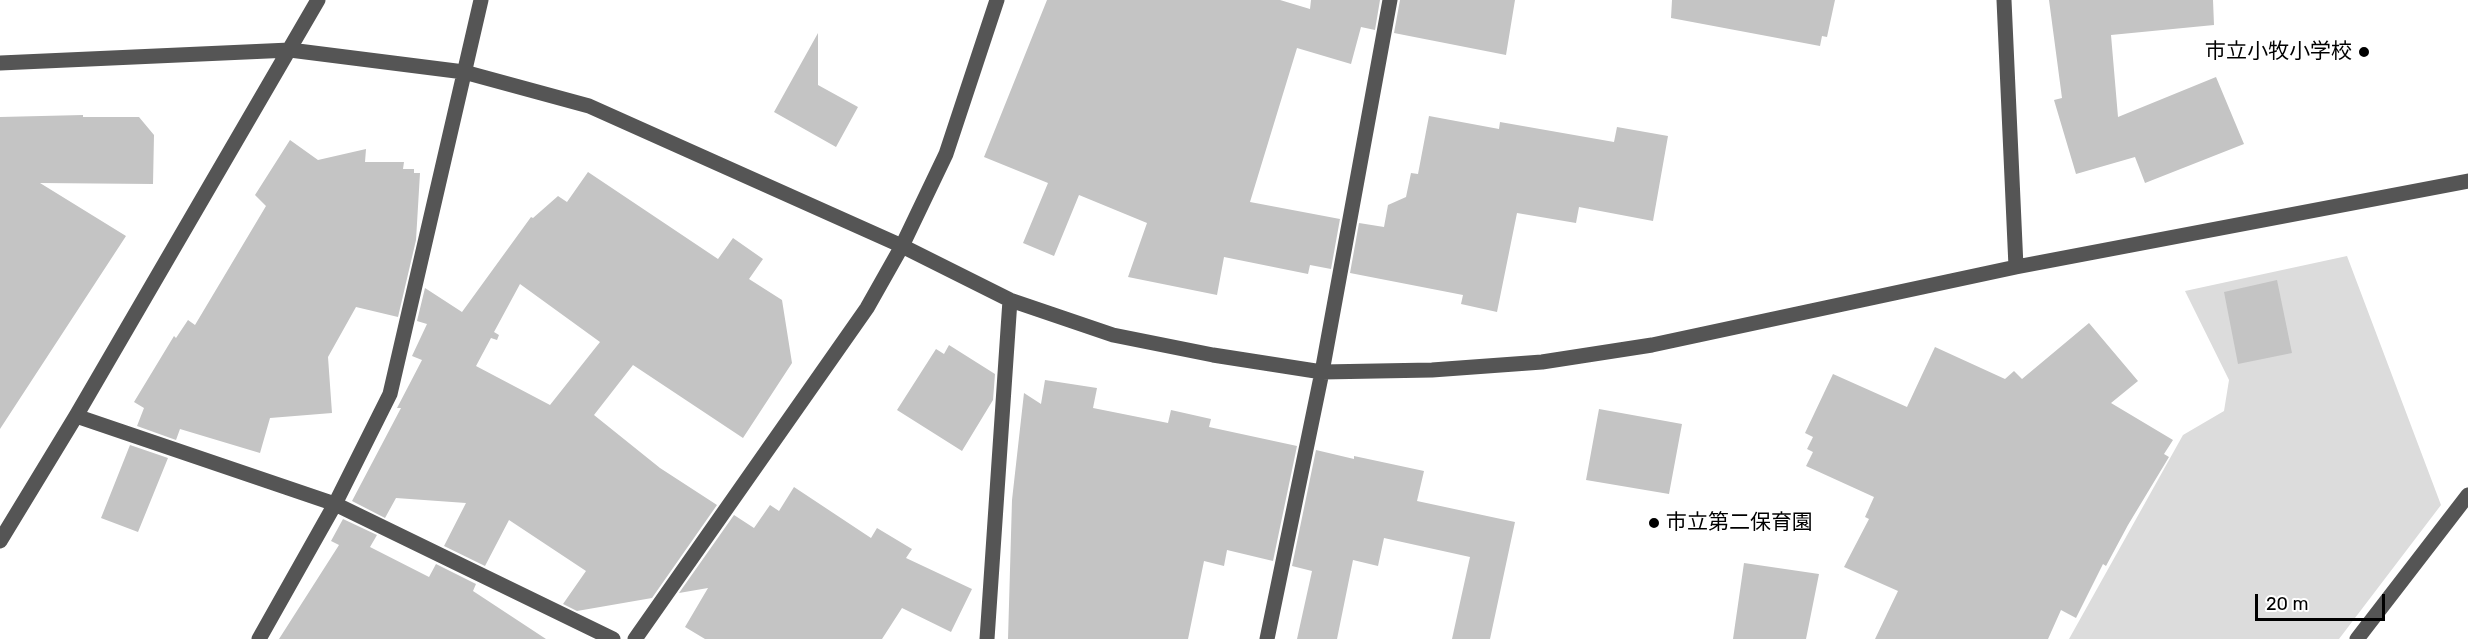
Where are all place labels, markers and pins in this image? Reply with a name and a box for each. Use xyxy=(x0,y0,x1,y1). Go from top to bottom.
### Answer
place label: 市立小牧小学校 xyxy=(2205,39,2352,65)
marker: 市立小牧小学校 xyxy=(2357,45,2371,59)
place label: 市立第二保育園 xyxy=(1666,510,1813,536)
marker: 市立第二保育園 xyxy=(1647,516,1661,530)

